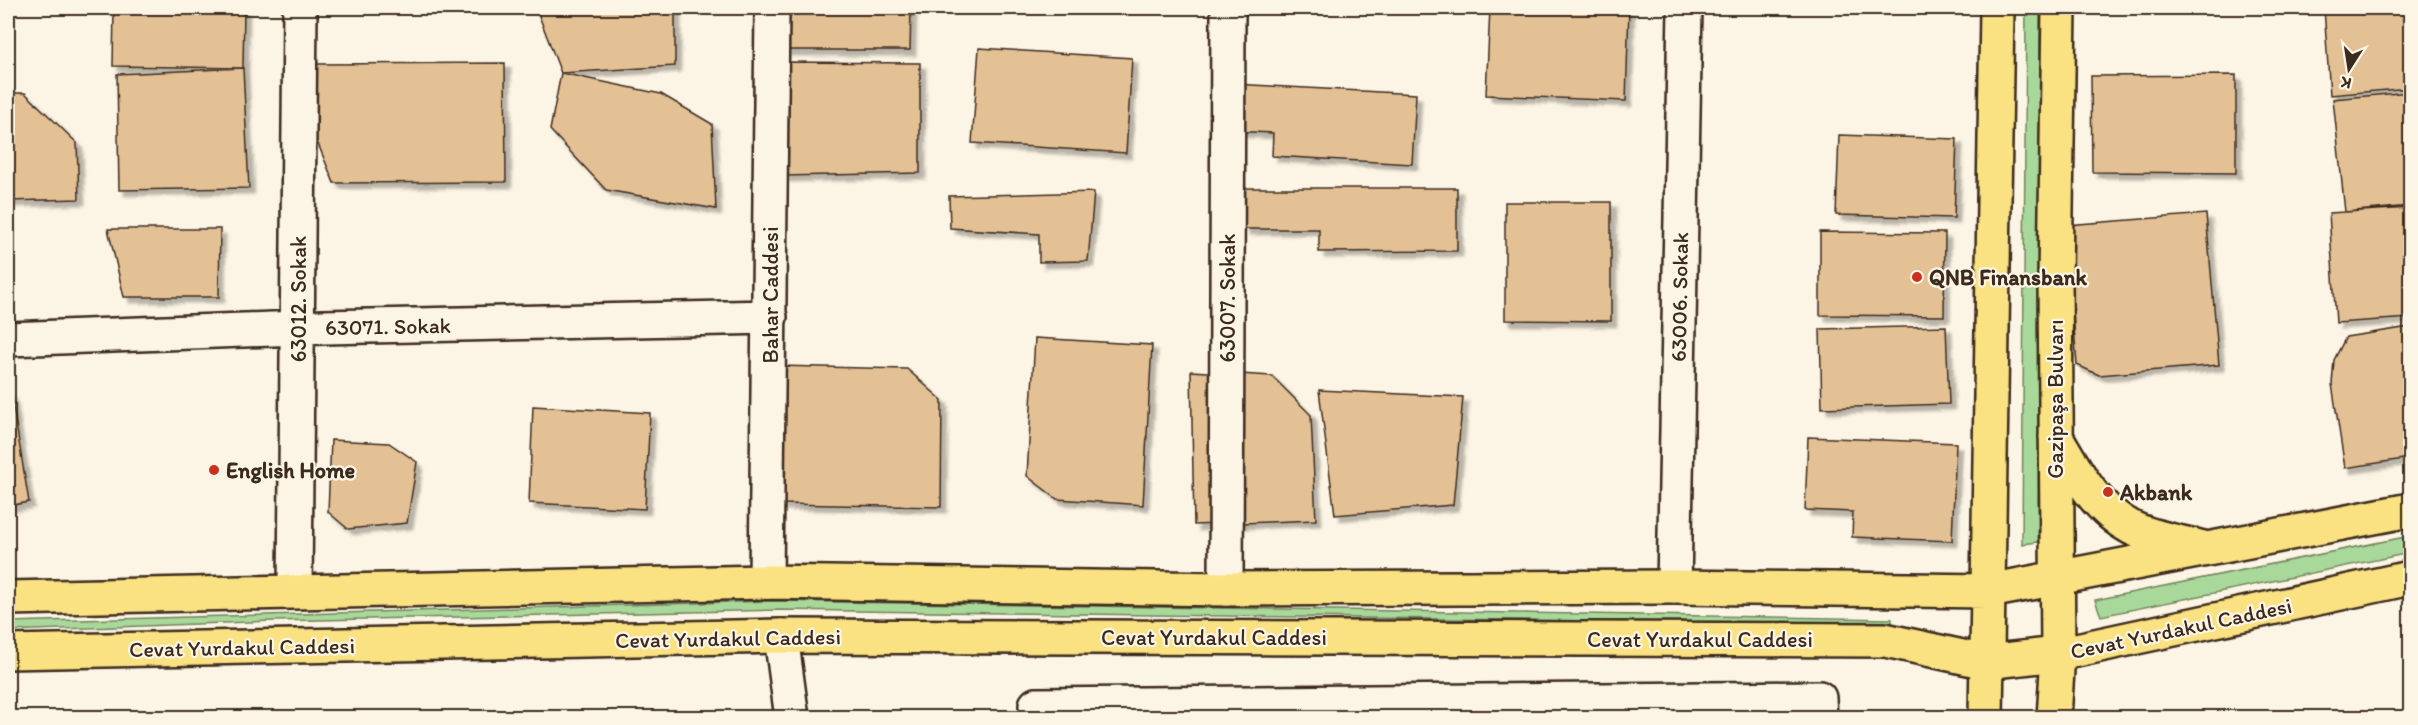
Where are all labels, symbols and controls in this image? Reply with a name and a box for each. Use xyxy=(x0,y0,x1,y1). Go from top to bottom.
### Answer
north arrow xyxy=(2319,39,2379,99)
text: K xyxy=(2338,73,2353,94)
street label: Bahar Caddesi xyxy=(757,226,784,364)
street label: 63006. Sokak xyxy=(1665,232,1694,362)
street label: 63007. Sokak xyxy=(1214,233,1241,363)
street label: 63012. Sokak xyxy=(285,236,312,362)
place label: QNB Finansbank xyxy=(1929,264,2088,291)
marker: QNB Finansbank xyxy=(1910,270,1924,284)
street label: 63071. Sokak xyxy=(325,312,451,341)
street label: Gazipaşa Bulvarı xyxy=(2042,319,2069,479)
place label: English Home xyxy=(226,457,355,484)
marker: English Home xyxy=(207,463,221,477)
place label: Akbank xyxy=(2119,479,2193,506)
marker: Akbank xyxy=(2101,485,2115,499)
street label: Cevat Yurdakul Caddesi xyxy=(2068,592,2294,665)
street label: Cevat Yurdakul Caddesi xyxy=(615,623,841,654)
street label: Cevat Yurdakul Caddesi xyxy=(1101,624,1327,651)
street label: Cevat Yurdakul Caddesi xyxy=(1587,626,1813,653)
street label: Cevat Yurdakul Caddesi xyxy=(129,632,355,663)

